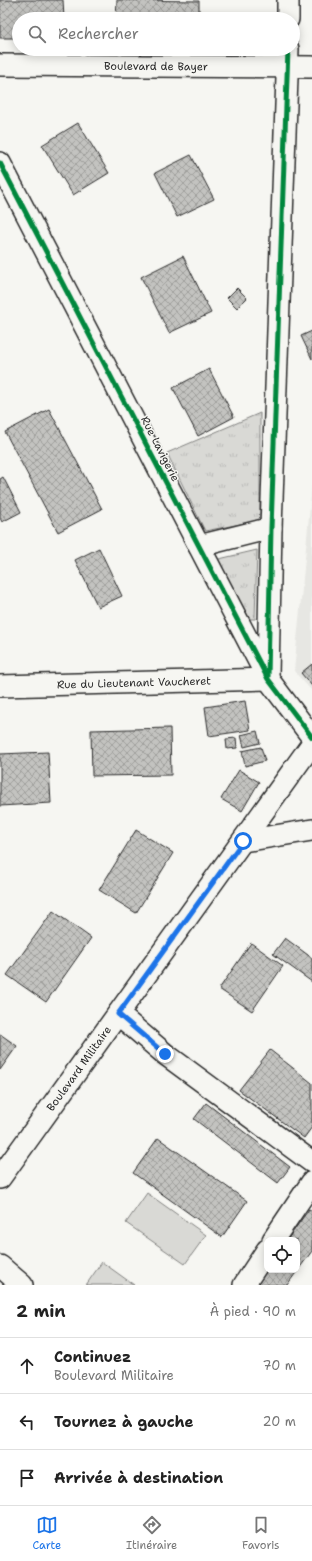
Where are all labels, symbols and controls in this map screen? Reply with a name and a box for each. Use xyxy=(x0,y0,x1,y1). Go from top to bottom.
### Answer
search box xyxy=(12,12,300,56)
icon: search xyxy=(26,23,48,45)
text: Rechercher xyxy=(58,24,139,44)
street label: Boulevard de Bayer xyxy=(104,58,208,74)
street label: Rue Lavigerie xyxy=(137,414,183,484)
street label: Rue du Lieutenant Vaucheret xyxy=(57,673,211,692)
route start xyxy=(234,832,252,850)
street label: Boulevard Militaire xyxy=(43,1023,115,1114)
route end xyxy=(156,1045,174,1063)
map controls xyxy=(264,1237,300,1273)
button: locate xyxy=(264,1237,300,1273)
text: 2 min xyxy=(16,1300,66,1322)
text: À pied · 90 m xyxy=(210,1303,296,1320)
text: Continuez xyxy=(54,1347,131,1367)
icon: ahead xyxy=(16,1355,38,1377)
text: 70 m xyxy=(262,1357,296,1374)
text: Boulevard Militaire xyxy=(54,1367,174,1384)
icon: left xyxy=(16,1411,38,1433)
text: Tournez à gauche xyxy=(54,1412,194,1432)
text: 20 m xyxy=(263,1413,296,1430)
icon: arrive xyxy=(16,1467,38,1489)
text: Arrivée à destination xyxy=(54,1468,223,1488)
tab: Carte xyxy=(32,1514,61,1553)
tab: Itinéraire xyxy=(126,1514,177,1553)
tab: Favoris xyxy=(242,1514,280,1553)

